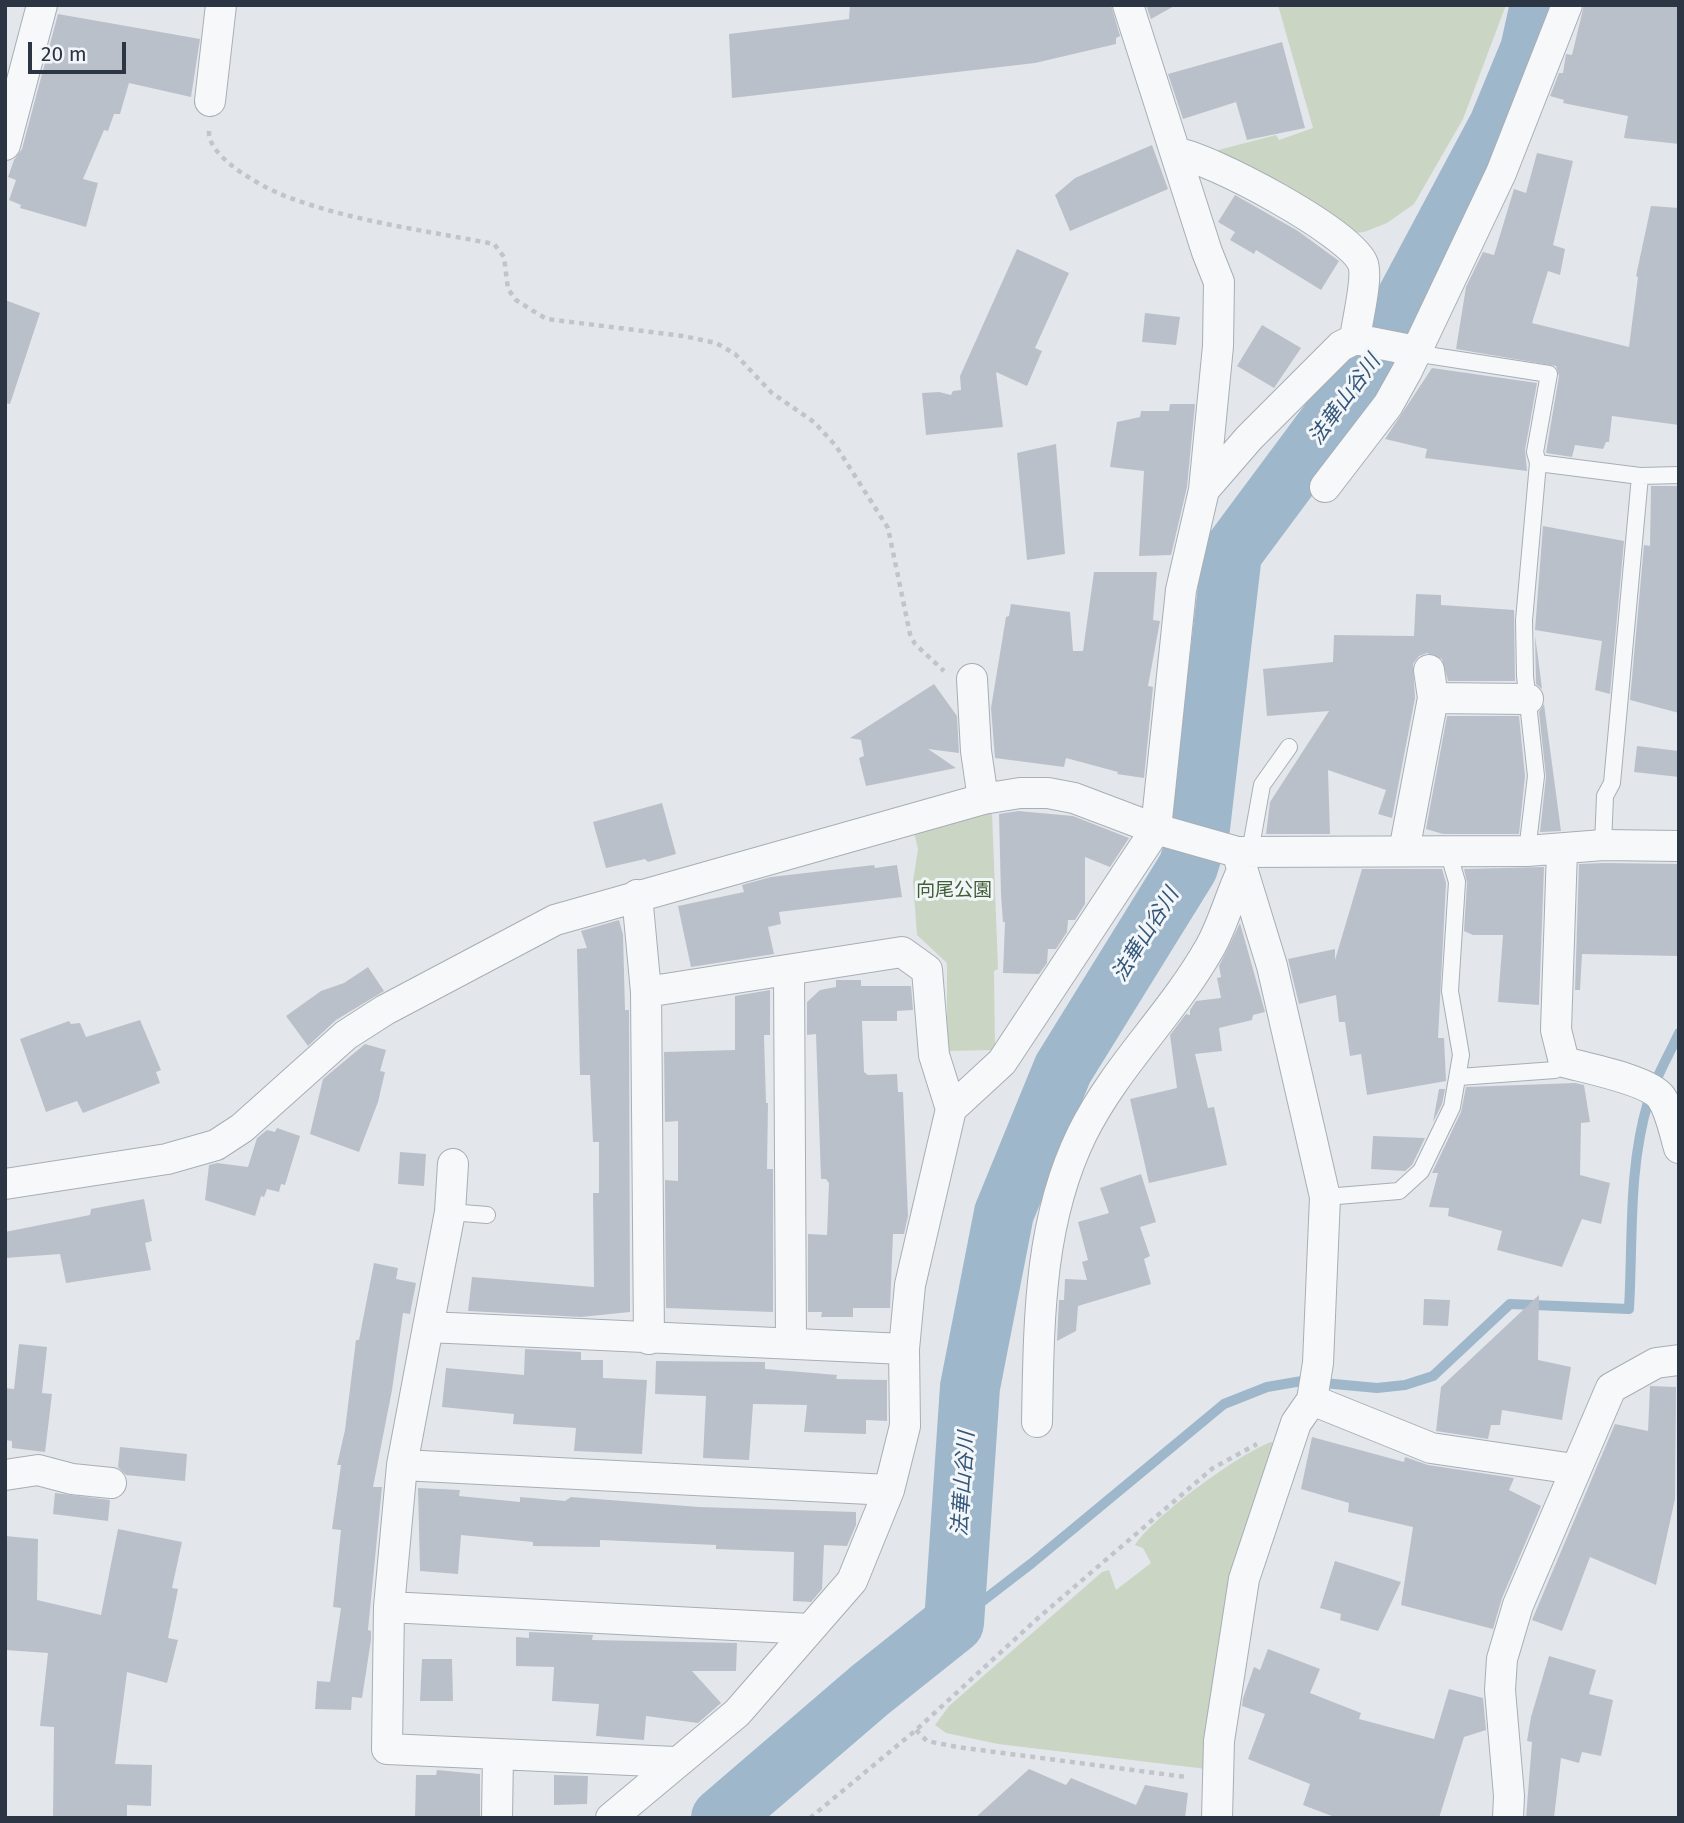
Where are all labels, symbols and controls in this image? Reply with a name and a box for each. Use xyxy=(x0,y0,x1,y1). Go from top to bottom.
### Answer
scale bar xyxy=(32,28,130,72)
text: 20 m xyxy=(41,41,87,67)
water label: 法華山谷川 xyxy=(1304,350,1386,450)
park label: 向尾公園 xyxy=(916,880,992,902)
water label: 法華山谷川 xyxy=(1107,884,1185,986)
water label: 法華山谷川 xyxy=(948,1431,980,1537)

